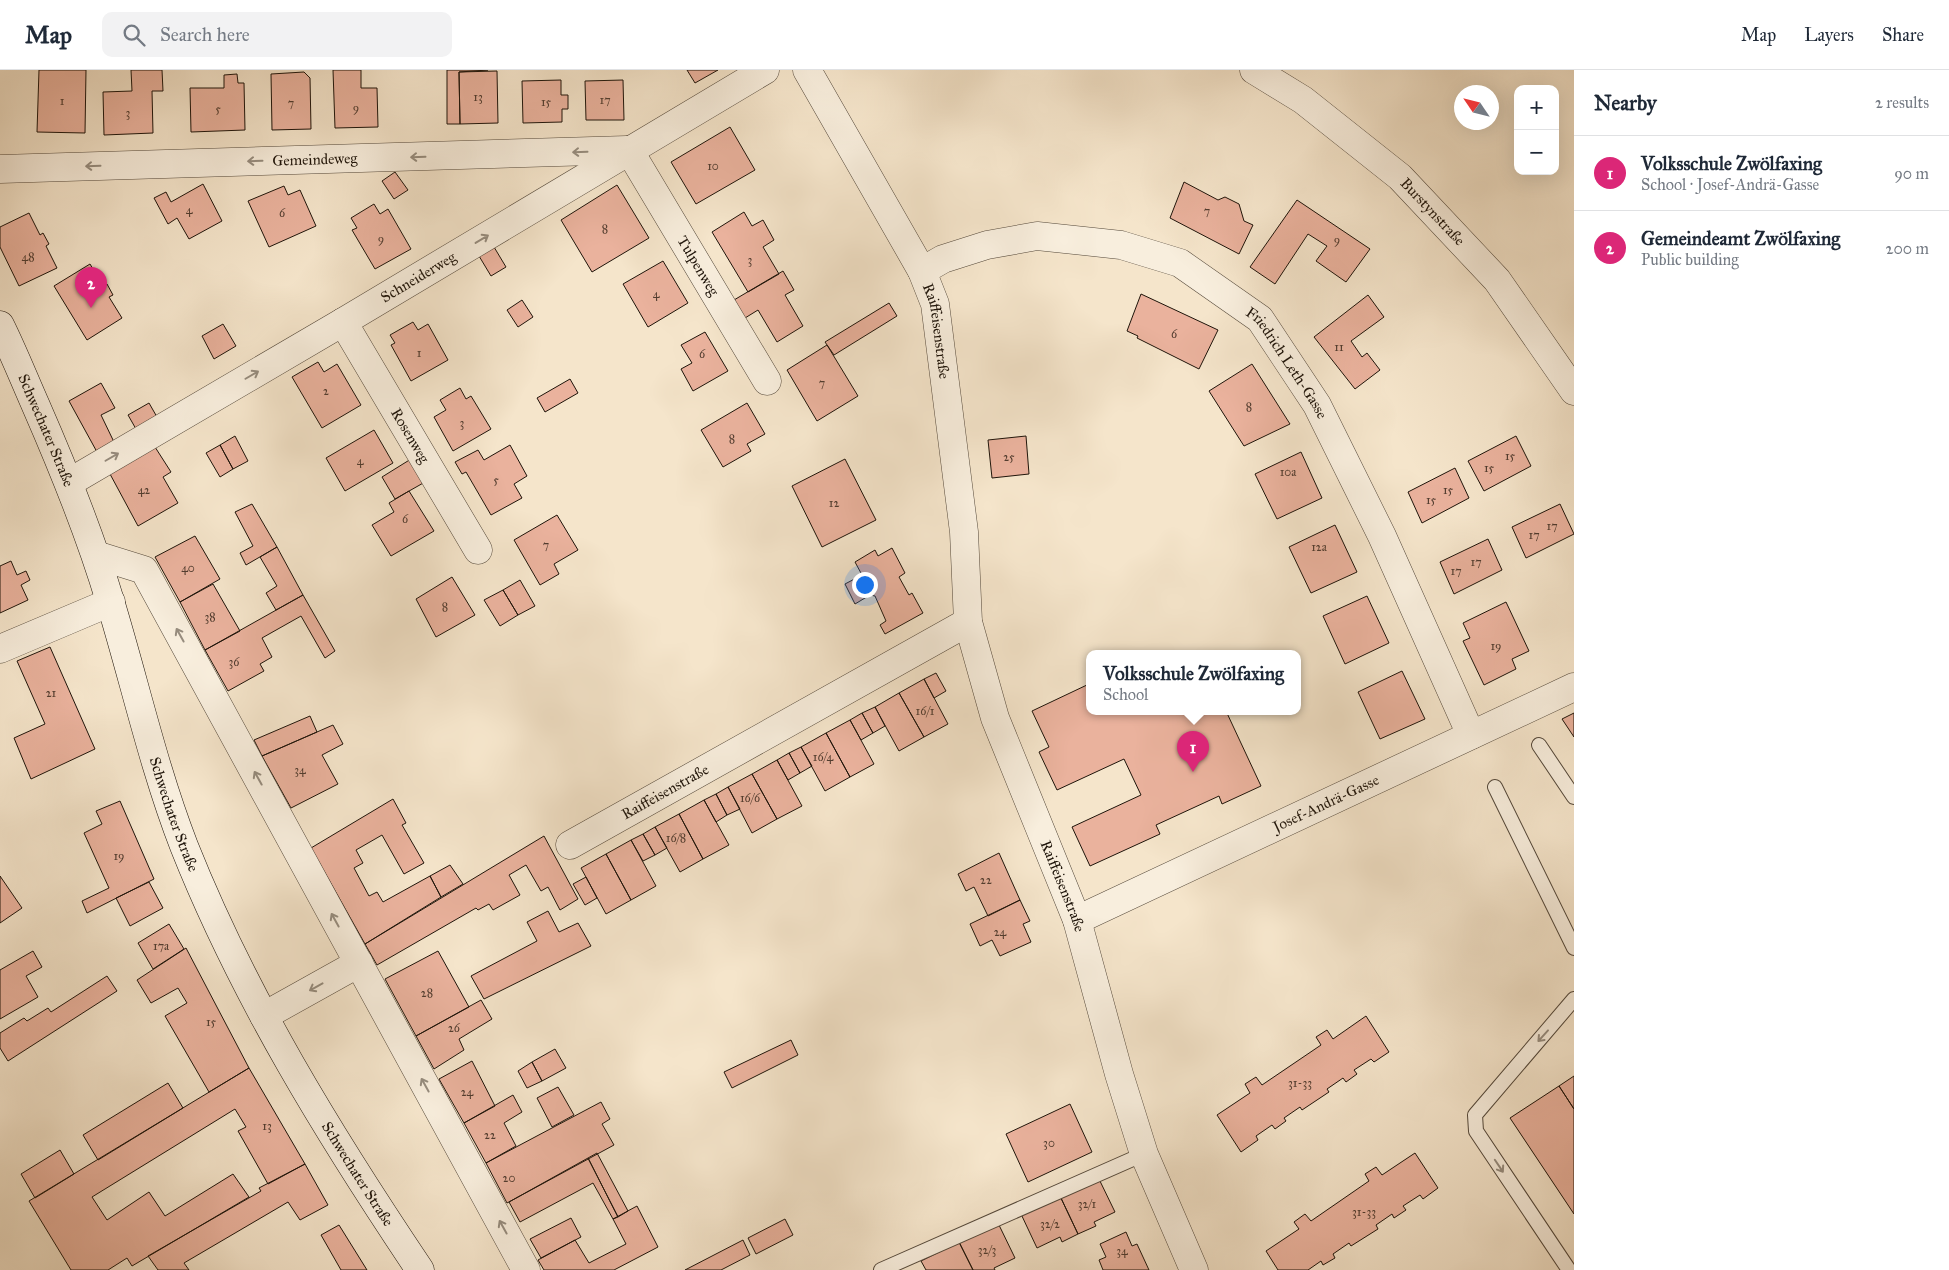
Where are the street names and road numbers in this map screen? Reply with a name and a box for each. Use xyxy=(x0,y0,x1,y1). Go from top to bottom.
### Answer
street label: Gemeindeweg xyxy=(272,149,359,170)
street label: Burstynstraße xyxy=(1397,174,1469,249)
street label: Tulpenweg xyxy=(673,233,724,300)
street label: Schneiderweg xyxy=(377,247,460,306)
street label: Raiffeisenstraße xyxy=(919,281,953,380)
street label: Friedrich Leth-Gasse xyxy=(1242,303,1331,422)
street label: Schwechater Straße xyxy=(14,371,78,489)
street label: Rosenweg xyxy=(387,405,434,467)
street label: Schwechater Straße xyxy=(146,755,202,874)
street label: Raiffeisenstraße xyxy=(618,760,712,823)
street label: Josef-Andrä-Gasse xyxy=(1268,771,1382,838)
street label: Raiffeisenstraße xyxy=(1037,838,1089,934)
street label: Schwechater Straße xyxy=(318,1118,398,1230)

